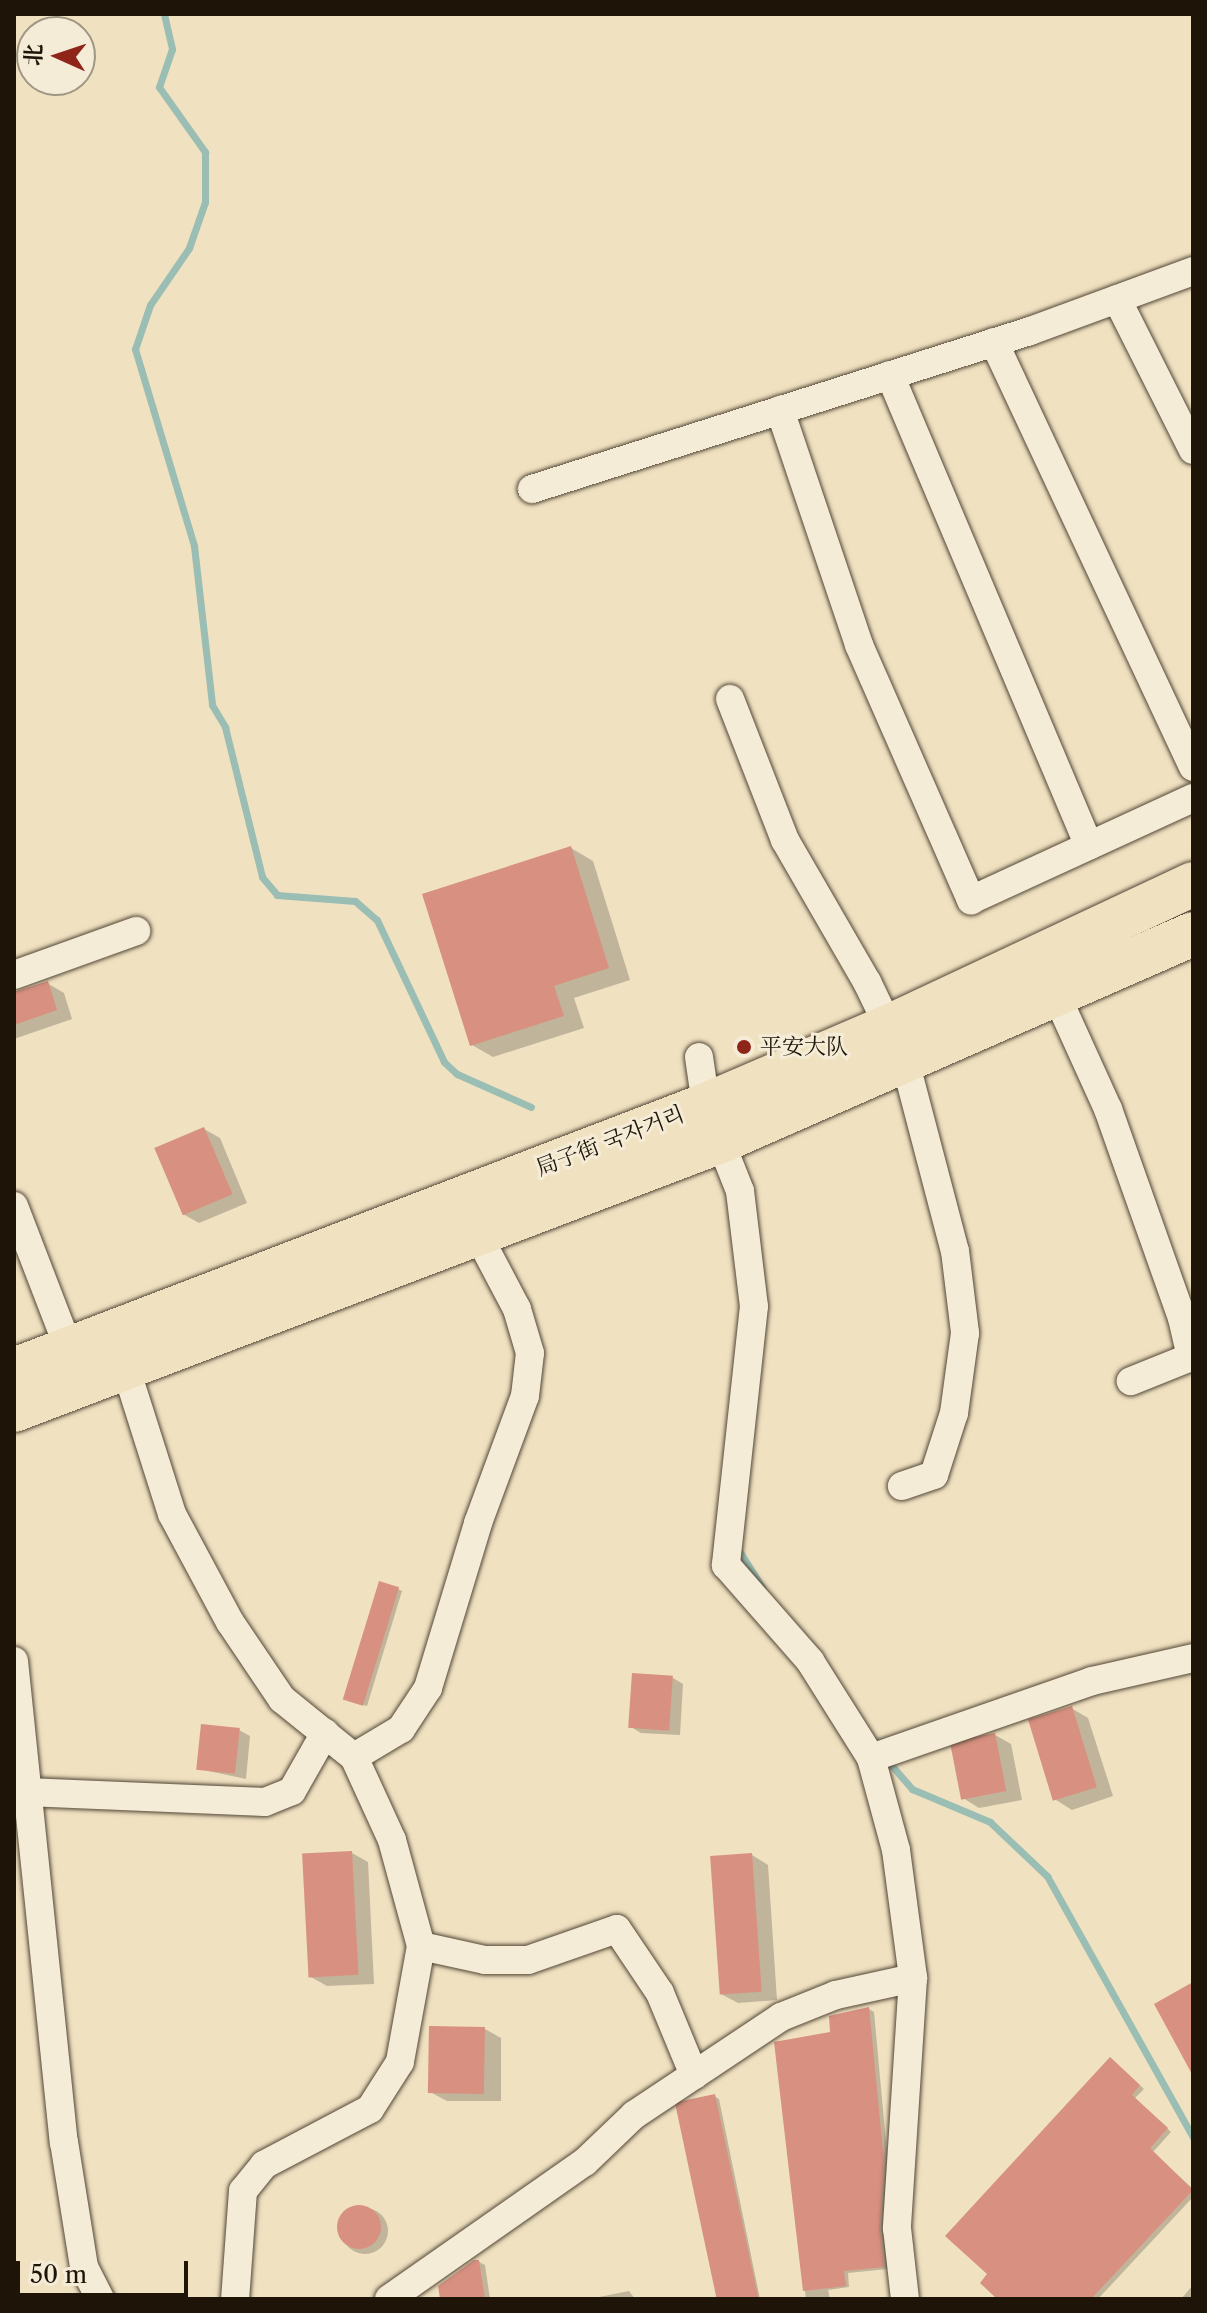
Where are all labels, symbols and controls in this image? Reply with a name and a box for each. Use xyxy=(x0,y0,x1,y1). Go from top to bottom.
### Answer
north arrow xyxy=(16,16,96,96)
text: 北 xyxy=(19,43,48,67)
place label: 平安大队 xyxy=(760,1034,848,1060)
marker: 平安大队 xyxy=(735,1038,753,1056)
street label: 局子街 국자거리 xyxy=(532,1101,688,1181)
scale bar xyxy=(20,2245,192,2295)
text: 50 m xyxy=(30,2260,87,2289)

